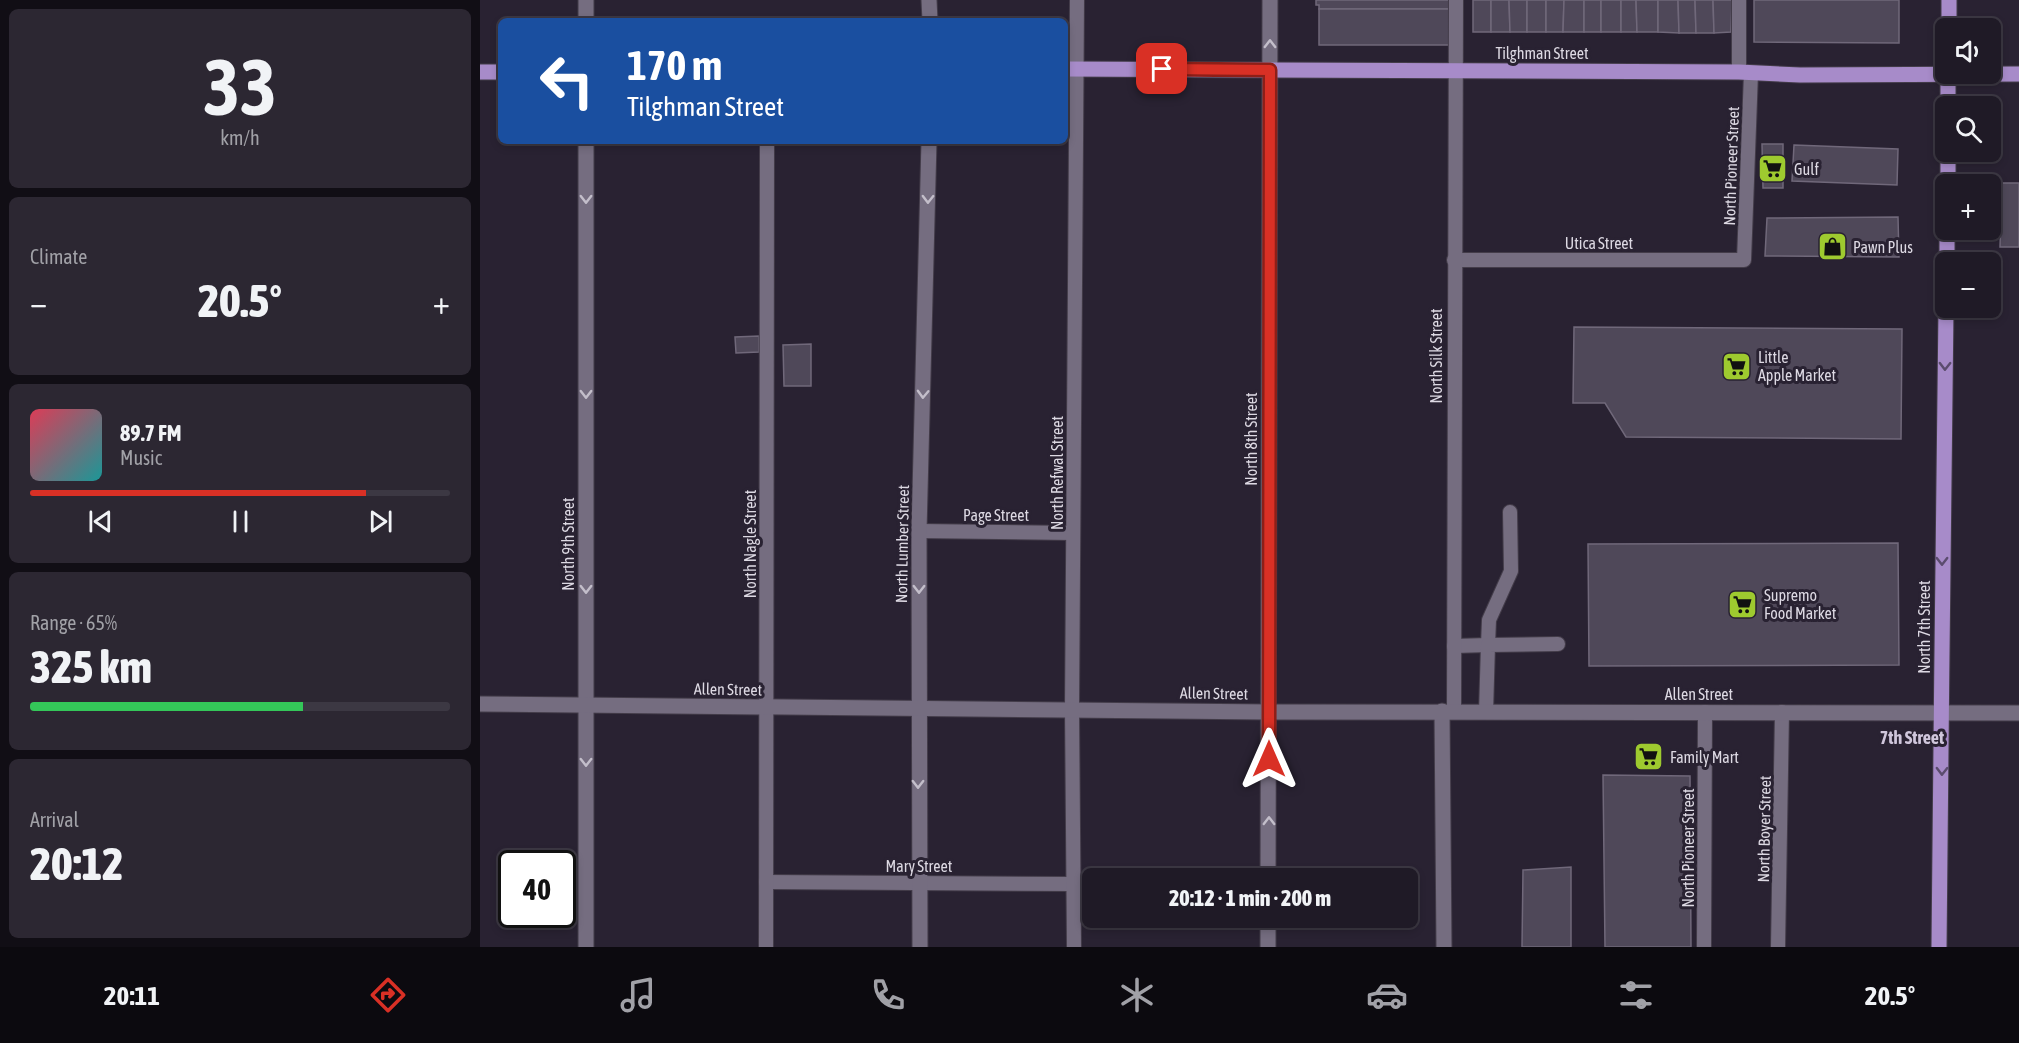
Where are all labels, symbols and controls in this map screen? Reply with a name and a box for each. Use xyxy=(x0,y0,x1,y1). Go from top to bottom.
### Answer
map controls xyxy=(1935,18,2001,318)
button: sound xyxy=(1935,18,2001,84)
one-way arrow xyxy=(1264,40,1276,49)
text: 170 m xyxy=(627,41,722,89)
text: 33 xyxy=(203,42,277,132)
icon: left xyxy=(528,42,606,120)
pin xyxy=(1136,43,1187,94)
street label: Tilghman Street xyxy=(1495,44,1589,63)
icon: arrive xyxy=(1145,52,1178,85)
text: Tilghman Street xyxy=(627,91,784,122)
button: search xyxy=(1935,96,2001,162)
street label: North Pioneer Street xyxy=(1720,106,1742,226)
text: km/h xyxy=(220,126,260,149)
supermarket icon: Gulf xyxy=(1757,153,1789,185)
place label: Gulf xyxy=(1794,160,1819,178)
button: + xyxy=(1935,174,2001,240)
one-way arrow xyxy=(580,195,592,204)
one-way arrow xyxy=(922,195,934,204)
shop icon: Pawn Plus xyxy=(1816,231,1848,263)
street label: Utica Street xyxy=(1565,234,1634,252)
place label: Pawn Plus xyxy=(1853,238,1913,256)
text: Climate xyxy=(30,245,87,268)
button: − xyxy=(1935,252,2001,318)
text: 20.5° xyxy=(198,275,282,327)
text: − xyxy=(30,283,47,321)
text: + xyxy=(433,283,450,321)
street label: North Silk Street xyxy=(1427,308,1445,404)
place label: Little Apple Market xyxy=(1758,348,1836,385)
supermarket icon: Little Apple Market xyxy=(1721,350,1753,382)
one-way arrow xyxy=(1939,361,1951,370)
one-way arrow xyxy=(580,390,592,399)
one-way arrow xyxy=(917,390,929,399)
street label: North 8th Street xyxy=(1242,392,1260,486)
street label: North Refwal Street xyxy=(1048,416,1066,530)
text: 89.7 FM xyxy=(120,420,182,446)
text: Music xyxy=(120,446,162,469)
street label: North Lumber Street xyxy=(892,484,912,603)
street label: North Nagle Street xyxy=(741,489,760,598)
street label: North 9th Street xyxy=(559,497,577,591)
icon: previous xyxy=(84,505,117,538)
icon: pause xyxy=(224,505,257,538)
icon: next xyxy=(364,505,397,538)
street label: Page Street xyxy=(963,506,1029,525)
one-way arrow xyxy=(1936,556,1948,565)
street label: North 7th Street xyxy=(1915,580,1933,674)
one-way arrow xyxy=(580,585,592,594)
one-way arrow xyxy=(913,585,925,594)
place label: Supremo Food Market xyxy=(1764,586,1837,622)
supermarket icon: Supremo Food Market xyxy=(1727,588,1759,620)
text: Range · 65% xyxy=(30,611,117,634)
text: 325 km xyxy=(30,641,152,693)
street label: Allen Street xyxy=(694,679,763,699)
street label: Allen Street xyxy=(1180,683,1249,703)
street label: Allen Street xyxy=(1665,685,1734,703)
position arrow xyxy=(1237,727,1301,791)
district label: 7th Street xyxy=(1880,727,1945,748)
supermarket icon: Family Mart xyxy=(1633,741,1665,773)
place label: Family Mart xyxy=(1670,748,1739,767)
one-way arrow xyxy=(580,758,592,767)
one-way arrow xyxy=(1936,767,1948,776)
street label: North Boyer Street xyxy=(1754,775,1775,883)
one-way arrow xyxy=(912,780,924,789)
street label: North Pioneer Street xyxy=(1679,788,1697,908)
text: Arrival xyxy=(30,808,79,831)
one-way arrow xyxy=(1263,816,1275,825)
text: 20:12 xyxy=(30,838,124,890)
speed limit sign: 40 xyxy=(498,850,576,928)
street label: Mary Street xyxy=(886,857,953,876)
text: 20:12 · 1 min · 200 m xyxy=(1169,885,1331,911)
icon: directions xyxy=(367,974,409,1016)
icon: music xyxy=(617,974,659,1016)
icon: phone xyxy=(867,974,909,1016)
icon: climate xyxy=(1116,974,1158,1016)
icon: car xyxy=(1366,974,1408,1016)
icon: filters xyxy=(1615,974,1657,1016)
text: 20:11 xyxy=(104,980,160,1011)
text: 20.5° xyxy=(1865,980,1915,1011)

